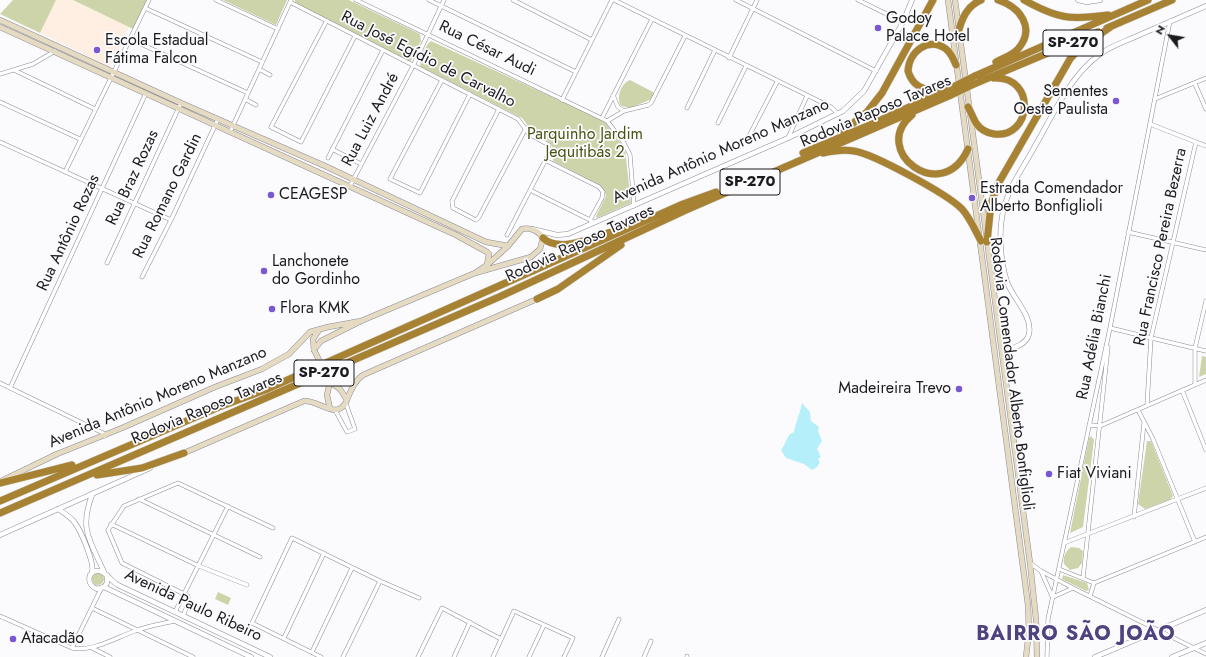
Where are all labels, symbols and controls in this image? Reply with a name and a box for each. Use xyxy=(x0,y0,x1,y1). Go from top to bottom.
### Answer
street label: Rua José Egídio de Carvalho xyxy=(338,8,518,112)
place label: Godoy Palace Hotel xyxy=(886,9,970,47)
north arrow xyxy=(1150,16,1190,56)
street label: Rua César Audi xyxy=(435,17,539,81)
text: N xyxy=(1151,22,1169,38)
marker: Godoy Palace Hotel xyxy=(873,23,883,33)
road number: SP-270 xyxy=(1043,30,1103,56)
place label: Escola Estadual Fátima Falcon xyxy=(105,31,208,69)
marker: Escola Estadual Fátima Falcon xyxy=(92,45,102,55)
street label: Rua Luiz André xyxy=(338,70,404,170)
street label: Rodovia Raposo Tavares xyxy=(798,72,954,152)
place label: Sementes Oeste Paulista xyxy=(1014,82,1108,120)
street label: Avenida Antônio Moreno Manzano xyxy=(610,95,832,209)
marker: Sementes Oeste Paulista xyxy=(1111,96,1121,106)
park label: Parquinho Jardim Jequitibás 2 xyxy=(527,125,643,163)
street label: Rua Braz Rozas xyxy=(103,127,163,229)
street label: Rua Romano Gardin xyxy=(129,130,207,262)
street label: Rua Francisco Pereira Bezerra xyxy=(1131,146,1191,348)
road number: SP-270 xyxy=(720,169,780,195)
street label: Rua Antônio Rozas xyxy=(34,172,104,294)
place label: Estrada Comendador Alberto Bonfiglioli xyxy=(980,179,1123,217)
place label: CEAGESP xyxy=(279,185,348,205)
marker: CEAGESP xyxy=(266,190,276,200)
marker: Estrada Comendador Alberto Bonfiglioli xyxy=(967,193,977,203)
street label: Rodovia Raposo Tavares xyxy=(503,201,657,287)
street label: Rodovia Comendador Alberto Bonfiglioli xyxy=(985,236,1037,512)
place label: Lanchonete do Gordinho xyxy=(272,252,360,290)
marker: Lanchonete do Gordinho xyxy=(259,266,269,276)
street label: Rua Adélia Bianchi xyxy=(1073,273,1117,401)
place label: Flora KMK xyxy=(280,299,349,319)
marker: Flora KMK xyxy=(267,304,277,314)
street label: Avenida Antônio Moreno Manzano xyxy=(46,343,270,453)
road number: SP-270 xyxy=(294,360,354,386)
street label: Rodovia Raposo Tavares xyxy=(129,369,285,449)
place label: Madeireira Trevo xyxy=(838,379,951,399)
marker: Madeireira Trevo xyxy=(954,384,964,394)
place label: Fiat Viviani xyxy=(1057,464,1132,484)
marker: Fiat Viviani xyxy=(1044,469,1054,479)
street label: Avenida Paulo Ribeiro xyxy=(121,566,265,646)
district label: BAIRRO SÃO JOÃO xyxy=(976,623,1176,647)
place label: Atacadão xyxy=(21,629,84,649)
marker: Atacadão xyxy=(8,634,18,644)

